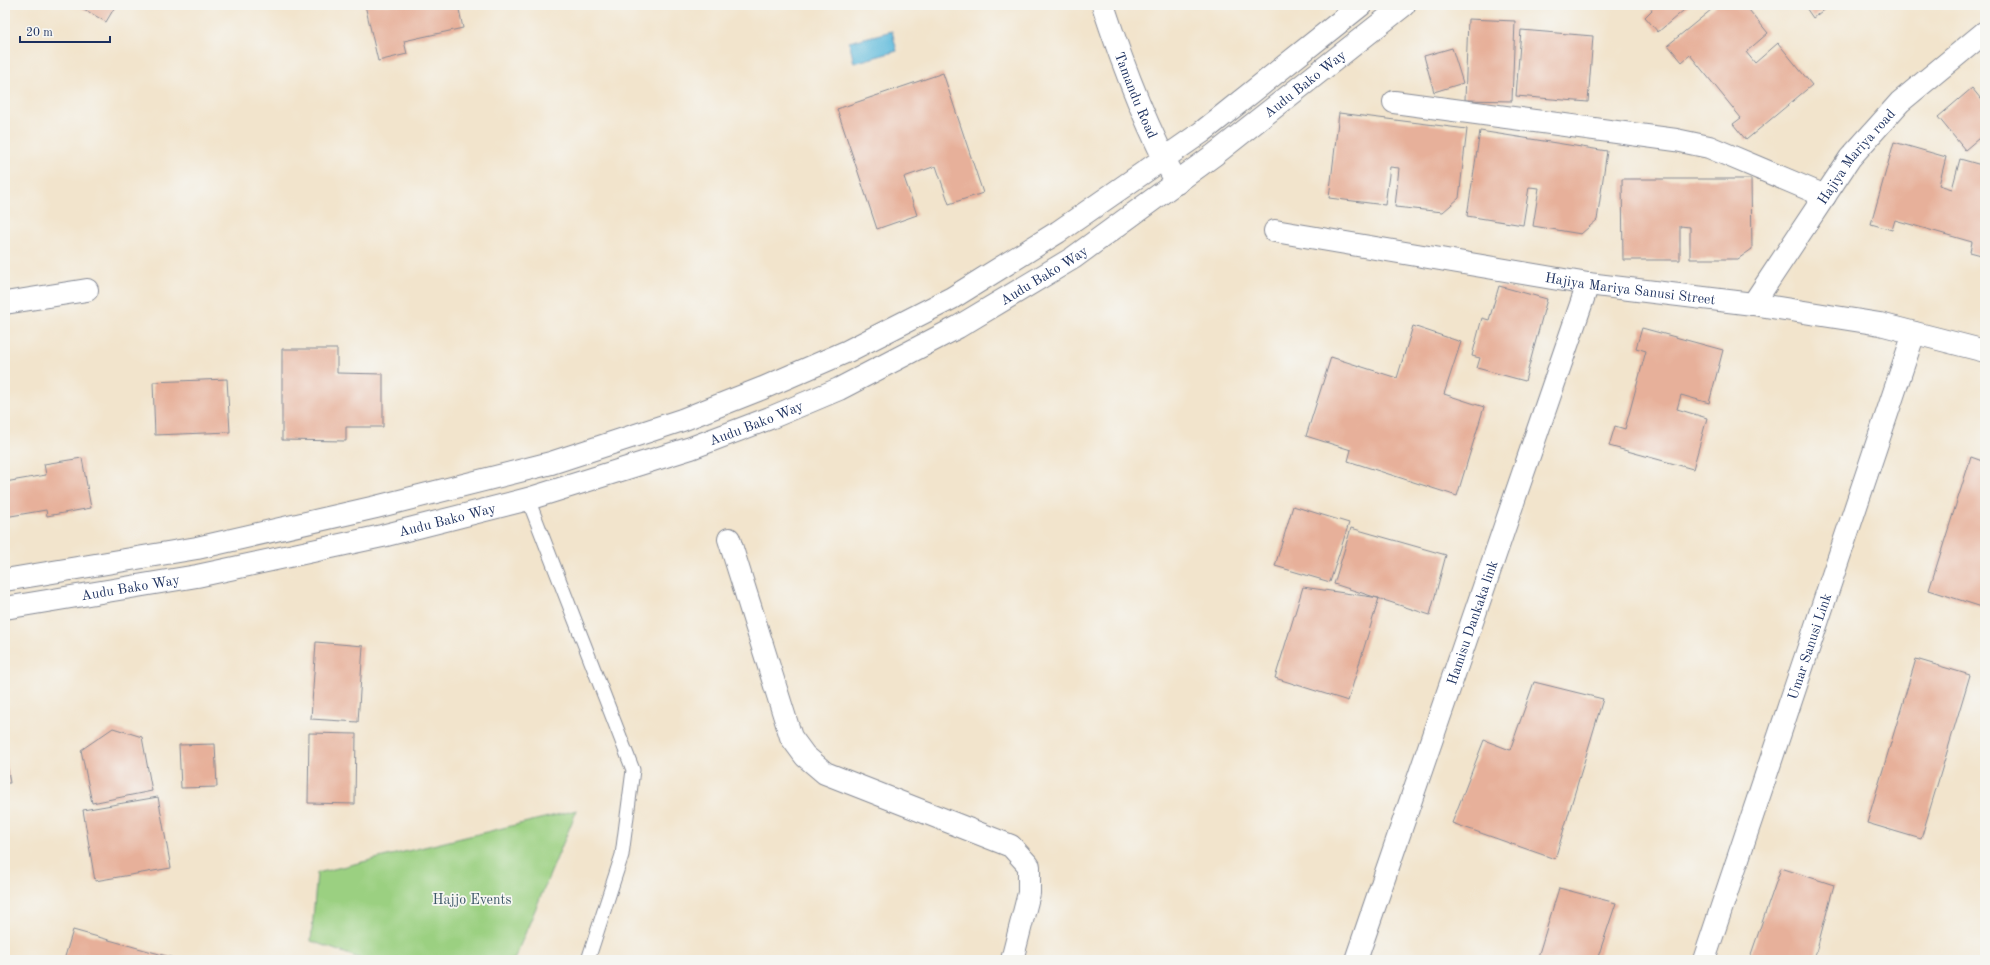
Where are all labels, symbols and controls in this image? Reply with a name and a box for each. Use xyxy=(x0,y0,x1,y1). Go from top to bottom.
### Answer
scale bar xyxy=(20,18,110,44)
text: 20 m xyxy=(26,27,53,39)
street label: Audu Bako Way xyxy=(1262,48,1349,121)
street label: Tamandu Road xyxy=(1112,50,1159,141)
street label: Hajiya Mariya road xyxy=(1815,107,1898,207)
street label: Audu Bako Way xyxy=(998,243,1091,308)
street label: Hajiya Mariya Sanusi Street xyxy=(1544,271,1716,307)
street label: Audu Bako Way xyxy=(707,399,806,448)
street label: Audu Bako Way xyxy=(397,501,498,540)
street label: Hamisu Dankaka link xyxy=(1445,559,1501,687)
street label: Audu Bako Way xyxy=(80,573,181,603)
street label: Umar Sanusi Link xyxy=(1786,592,1834,701)
park label: Hajjo Events xyxy=(432,893,512,907)

